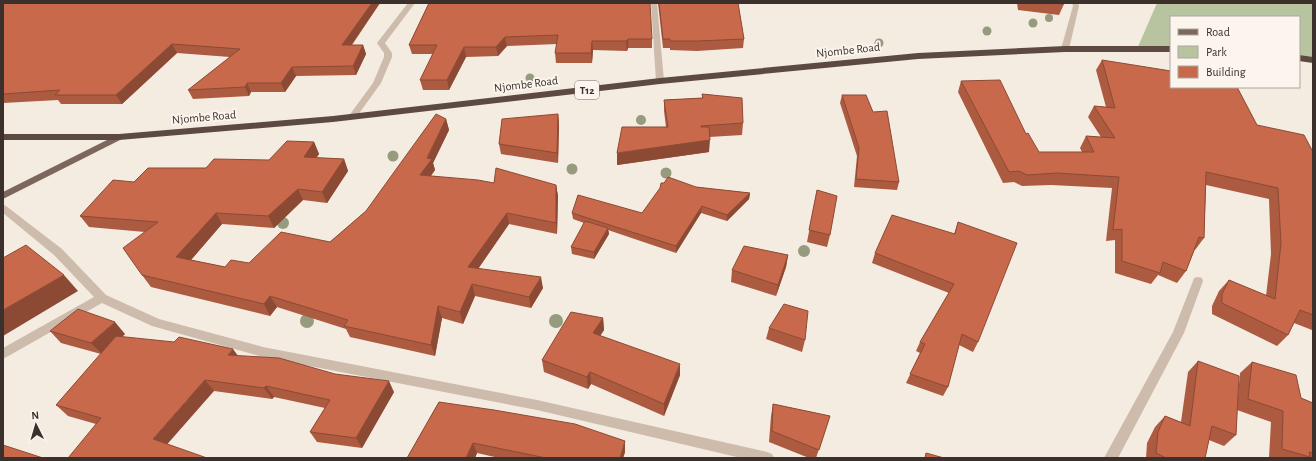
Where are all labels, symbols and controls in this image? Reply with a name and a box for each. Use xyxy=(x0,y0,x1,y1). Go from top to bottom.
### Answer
legend xyxy=(1170,16,1300,88)
text: Road xyxy=(1206,26,1230,38)
street label: Njombe Road xyxy=(815,41,881,60)
text: Park xyxy=(1206,46,1227,58)
text: Building xyxy=(1206,66,1246,78)
street label: Njombe Road xyxy=(493,74,559,95)
road number: T12 xyxy=(575,81,599,99)
street label: Njombe Road xyxy=(171,108,237,127)
north arrow xyxy=(16,405,56,445)
text: N xyxy=(31,410,39,421)

